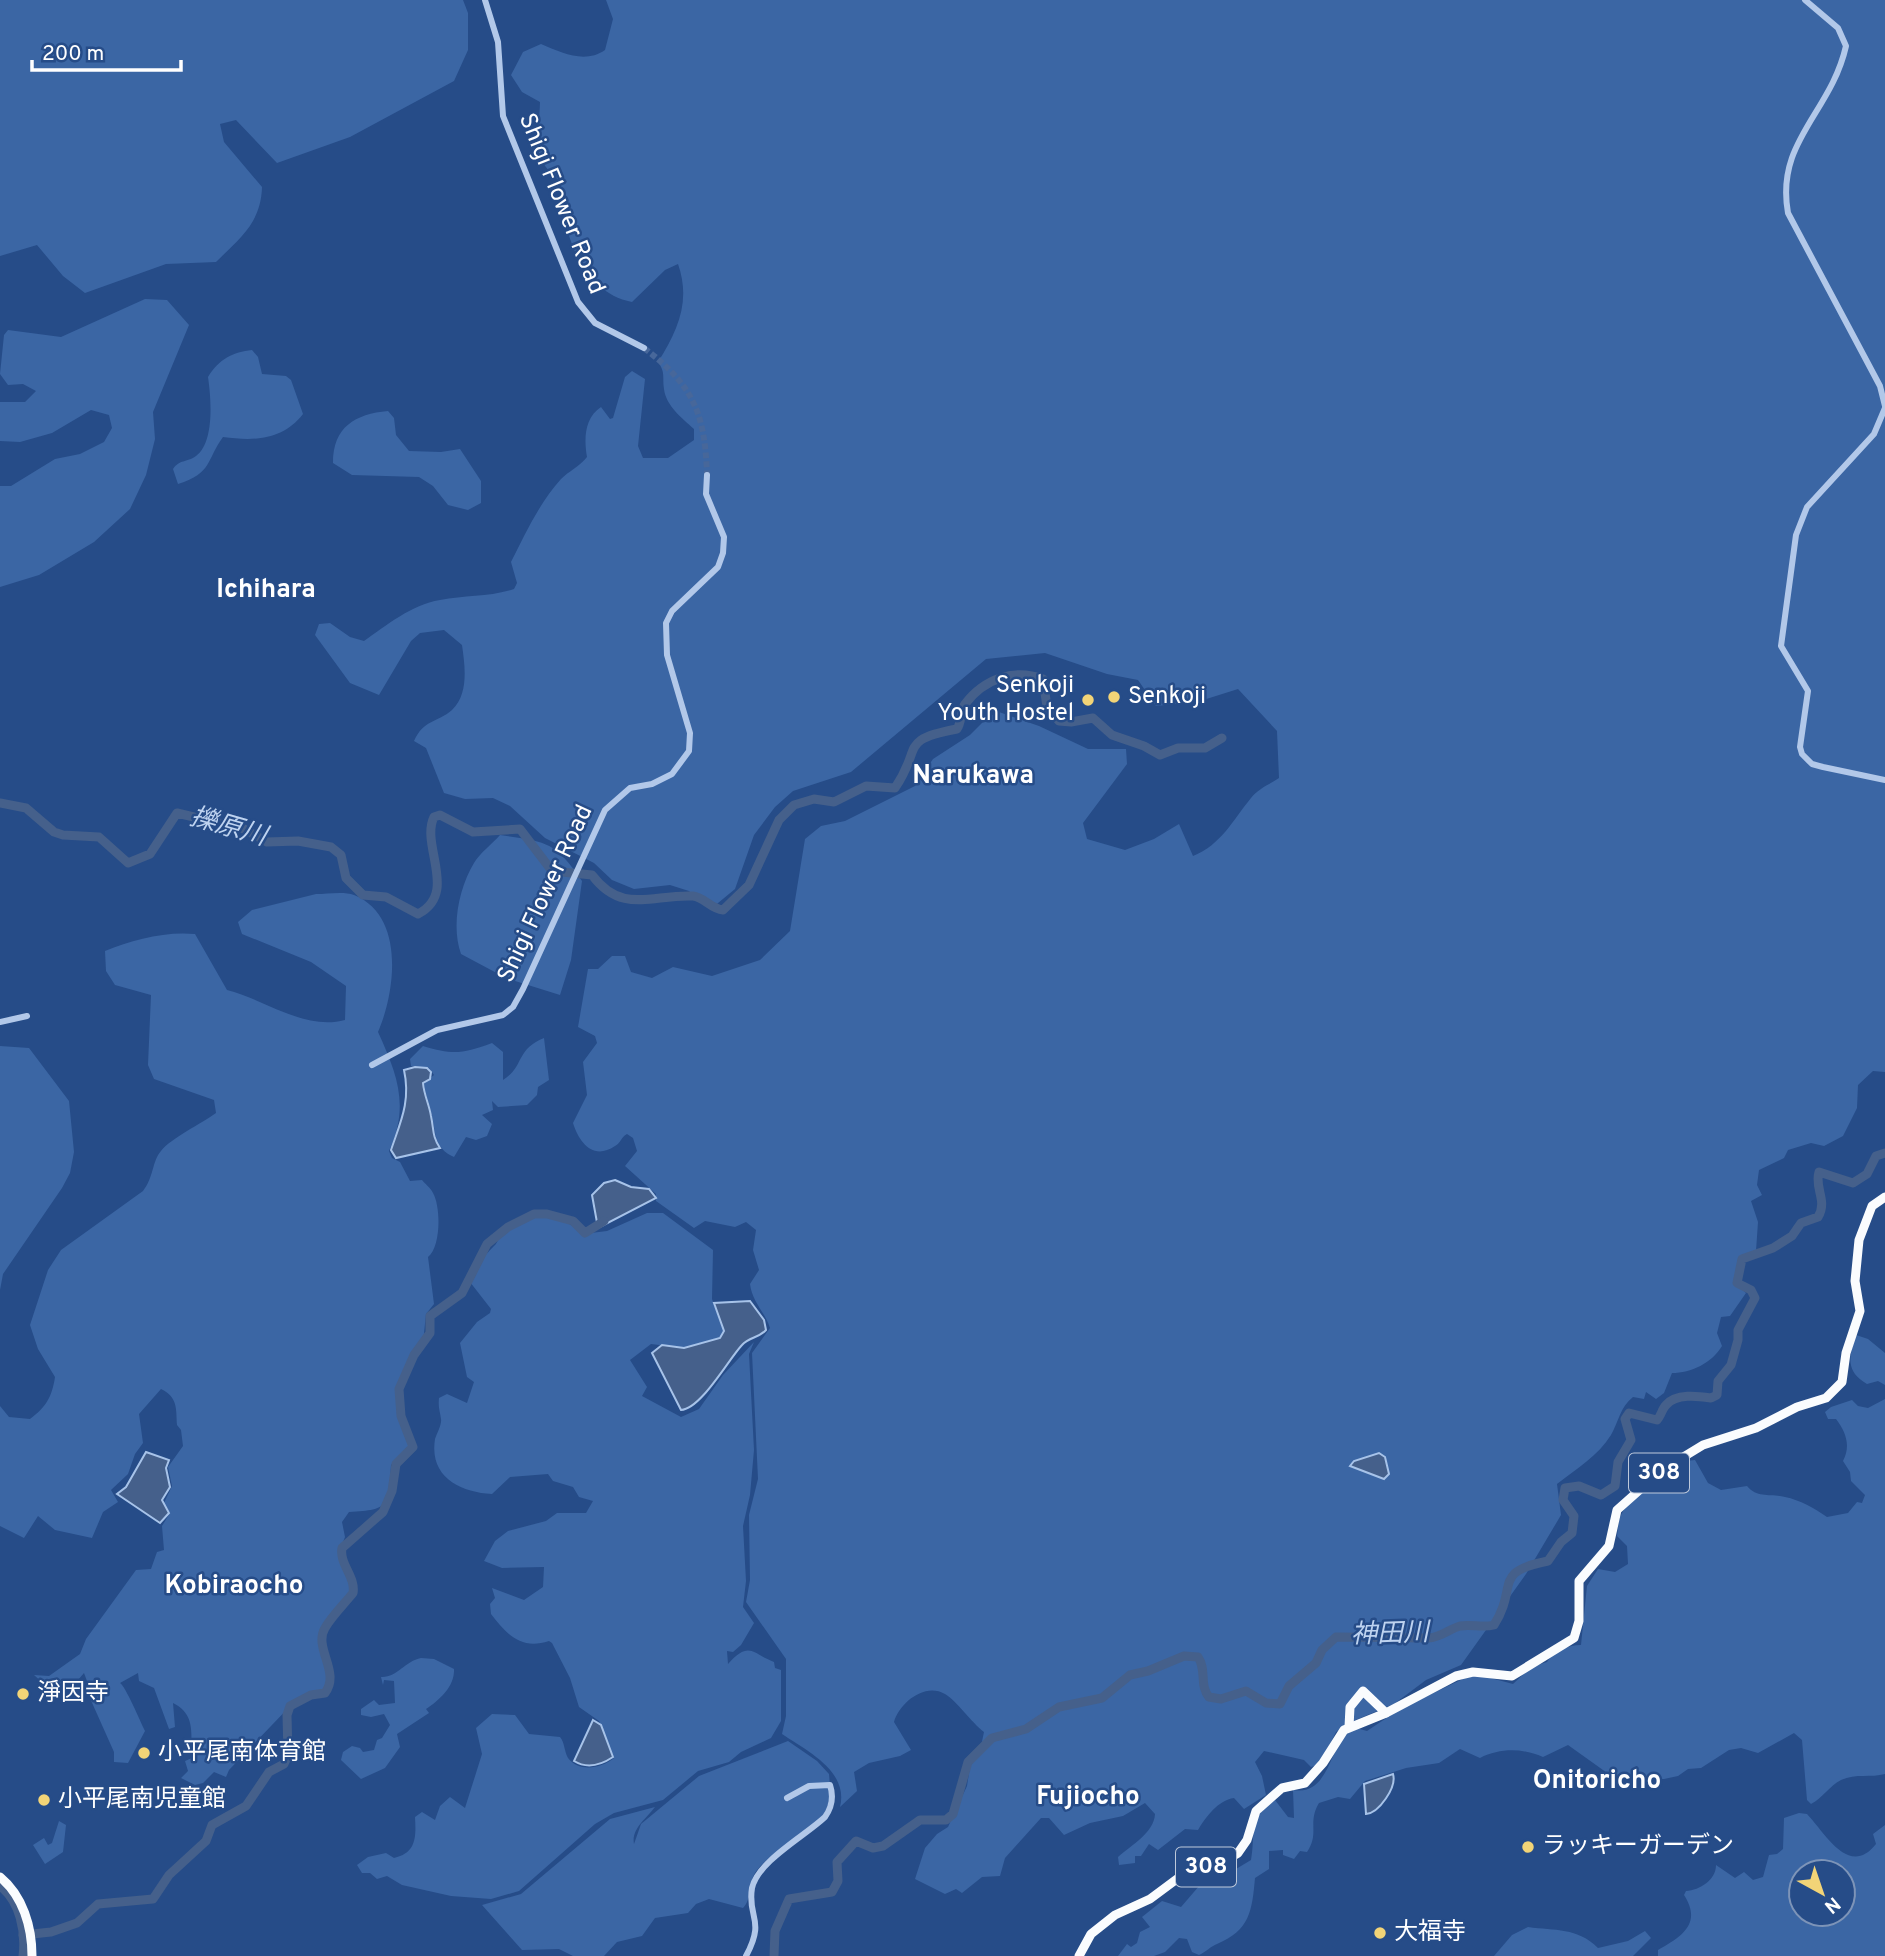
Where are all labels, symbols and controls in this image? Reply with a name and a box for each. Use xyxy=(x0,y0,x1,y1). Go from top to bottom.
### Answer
scale bar xyxy=(32,28,180,72)
text: 200 m xyxy=(42,41,104,68)
street label: Shigi Flower Road xyxy=(511,109,611,299)
district label: Ichihara xyxy=(216,574,316,607)
place label: Senkoji Youth Hostel xyxy=(937,671,1074,729)
place label: Senkoji xyxy=(1128,682,1206,712)
marker: Senkoji xyxy=(1106,689,1122,705)
marker: Senkoji Youth Hostel xyxy=(1080,692,1096,708)
district label: Narukawa xyxy=(912,760,1034,793)
street label: Shigi Flower Road xyxy=(492,800,600,988)
water label: 擽原川 xyxy=(186,801,273,855)
road number: 308 xyxy=(1629,1454,1689,1492)
district label: Kobiraocho xyxy=(165,1570,303,1603)
water label: 神田川 xyxy=(1350,1617,1433,1653)
place label: 淨因寺 xyxy=(37,1679,109,1709)
marker: 淨因寺 xyxy=(15,1686,31,1702)
place label: 小平尾南体育館 xyxy=(158,1738,326,1768)
marker: 小平尾南体育館 xyxy=(136,1745,152,1761)
district label: Onitoricho xyxy=(1533,1765,1661,1798)
district label: Fujiocho xyxy=(1036,1781,1140,1814)
place label: 小平尾南児童館 xyxy=(58,1785,226,1815)
marker: 小平尾南児童館 xyxy=(36,1792,52,1808)
place label: ラッキーガーデン xyxy=(1542,1832,1734,1862)
marker: ラッキーガーデン xyxy=(1520,1839,1536,1855)
road number: 308 xyxy=(1176,1848,1236,1886)
north arrow xyxy=(1787,1858,1857,1928)
text: N xyxy=(1819,1891,1845,1918)
place label: 大福寺 xyxy=(1394,1918,1466,1948)
marker: 大福寺 xyxy=(1372,1925,1388,1941)

